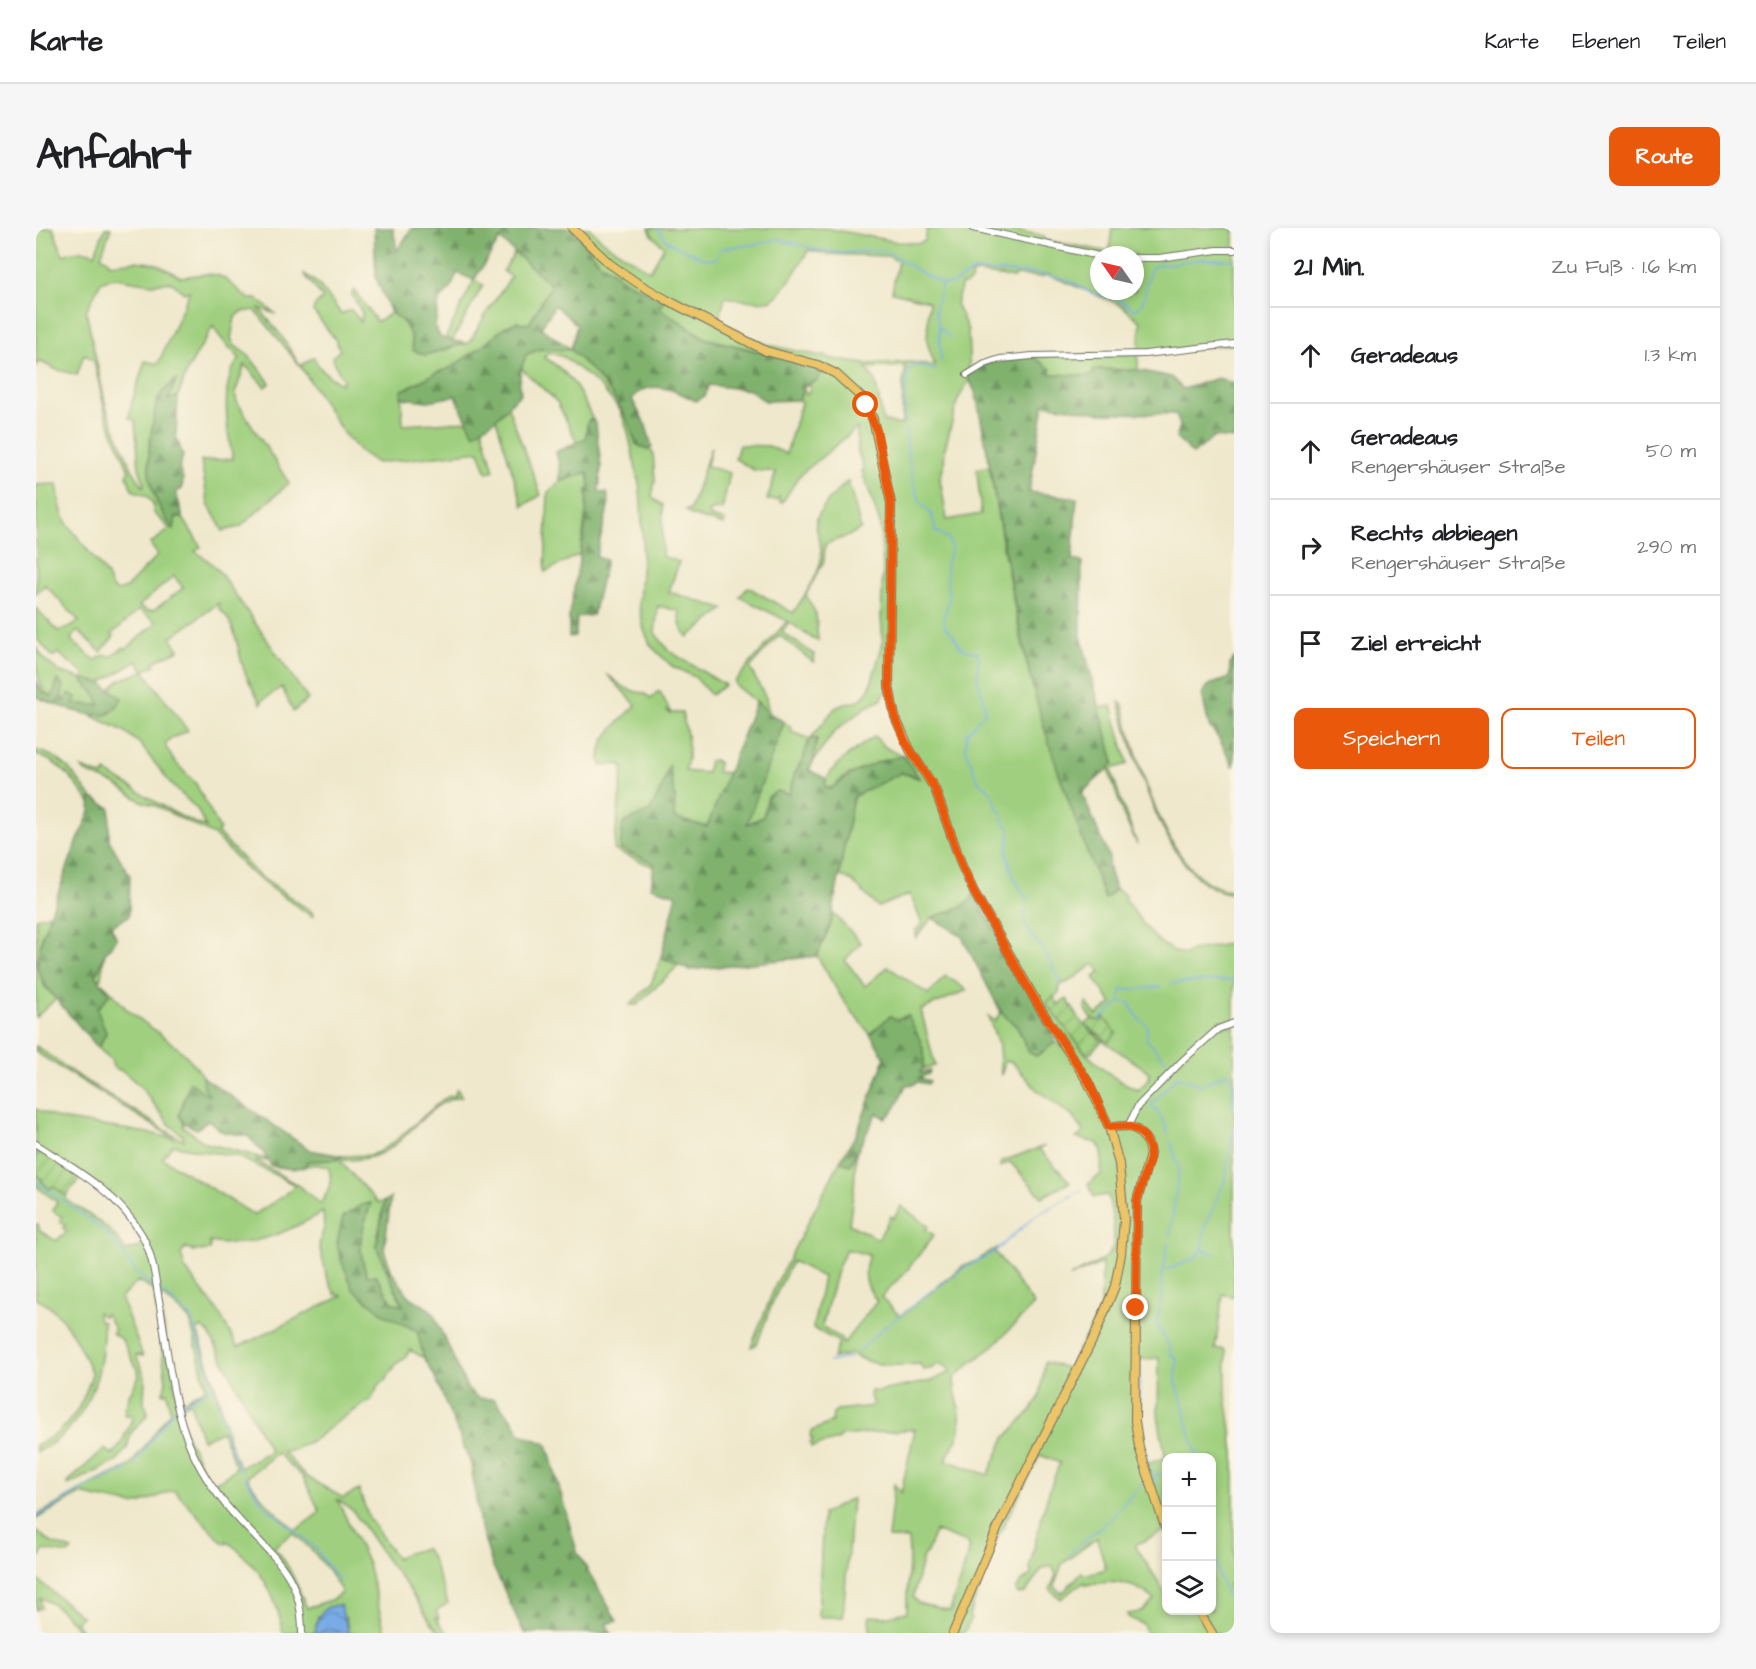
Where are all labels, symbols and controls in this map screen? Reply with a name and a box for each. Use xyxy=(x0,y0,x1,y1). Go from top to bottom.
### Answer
text: Karte xyxy=(30,22,103,61)
text: Karte xyxy=(1484,27,1539,56)
text: Ebenen xyxy=(1572,27,1640,56)
text: Teilen xyxy=(1673,27,1726,56)
text: Anfahrt xyxy=(36,127,191,185)
button: Route xyxy=(1609,127,1720,186)
north arrow xyxy=(1090,246,1144,300)
text: 21 Min. xyxy=(1294,249,1365,285)
text: Zu Fuß · 1.6 km xyxy=(1551,253,1696,281)
icon: ahead xyxy=(1294,339,1327,372)
text: Geradeaus xyxy=(1351,340,1458,371)
text: 1.3 km xyxy=(1645,341,1696,369)
route start xyxy=(852,391,878,417)
text: Geradeaus xyxy=(1351,422,1458,453)
icon: ahead xyxy=(1294,435,1327,468)
text: 50 m xyxy=(1646,437,1696,465)
text: Rengershäuser Straße xyxy=(1351,453,1566,481)
text: Rechts abbiegen xyxy=(1351,518,1518,549)
icon: right xyxy=(1294,531,1327,564)
text: 290 m xyxy=(1637,533,1696,561)
text: Rengershäuser Straße xyxy=(1351,549,1566,577)
icon: arrive xyxy=(1294,627,1327,660)
text: Ziel erreicht xyxy=(1351,628,1481,659)
button: Speichern xyxy=(1294,708,1489,769)
button: Teilen xyxy=(1501,708,1696,769)
route end xyxy=(1122,1294,1148,1320)
map controls xyxy=(1162,1453,1216,1615)
button: + xyxy=(1162,1453,1216,1507)
button: − xyxy=(1162,1507,1216,1561)
button: layers xyxy=(1162,1561,1216,1615)

